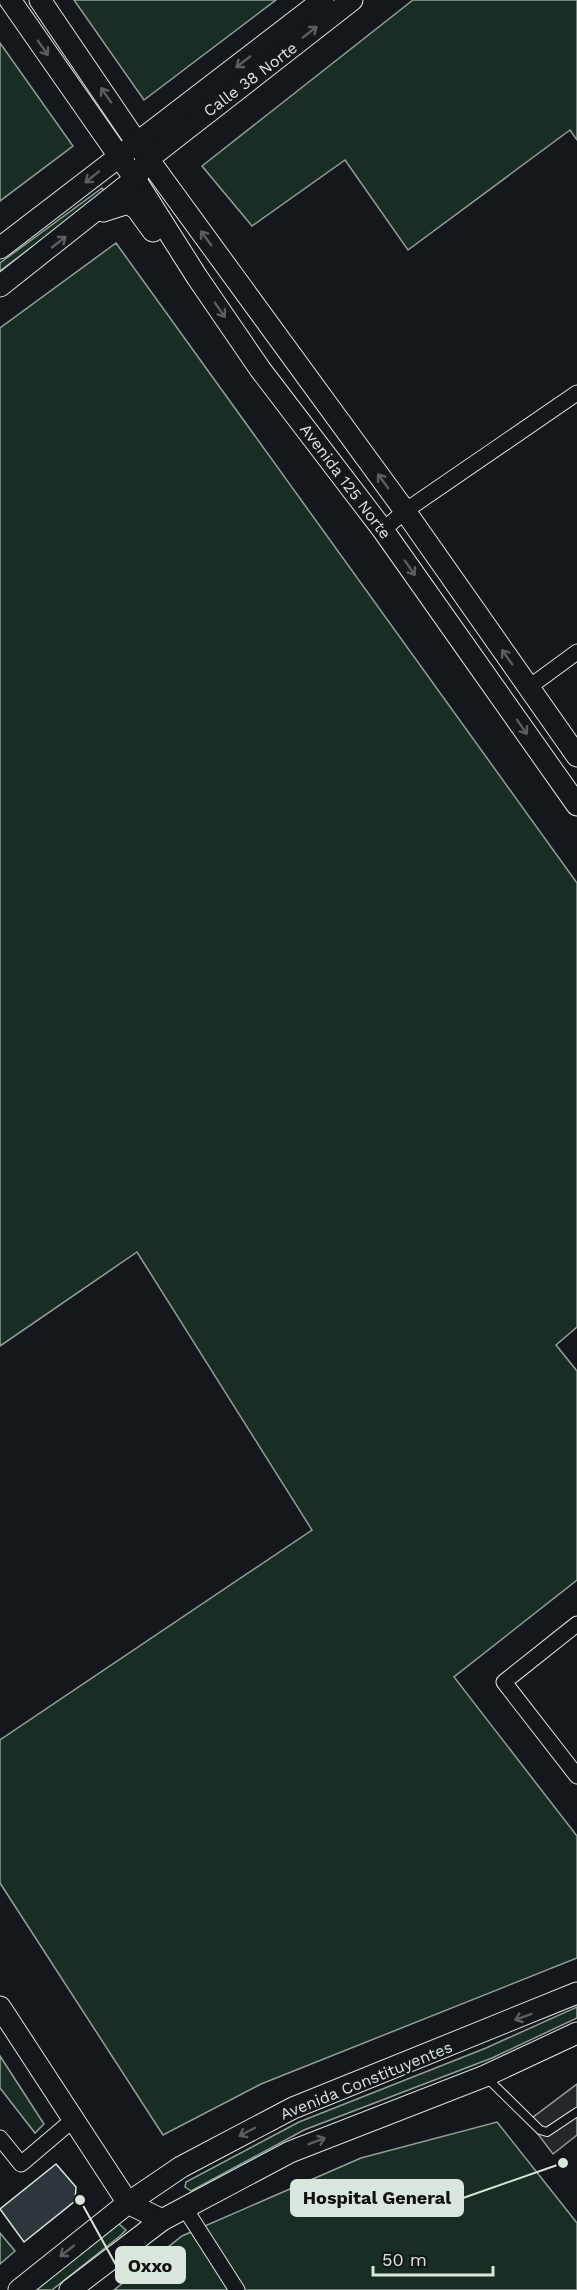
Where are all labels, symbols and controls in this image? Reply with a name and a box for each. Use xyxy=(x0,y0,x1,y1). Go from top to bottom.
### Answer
one-way arrow xyxy=(302,26,318,39)
street label: Calle 38 Norte xyxy=(200,38,301,121)
one-way arrow xyxy=(37,40,49,56)
one-way arrow xyxy=(236,55,252,68)
one-way arrow xyxy=(100,88,112,104)
one-way arrow xyxy=(84,171,100,184)
one-way arrow xyxy=(200,230,212,246)
one-way arrow xyxy=(50,235,66,248)
one-way arrow xyxy=(213,301,226,318)
street label: Avenida 125 Norte xyxy=(296,420,395,543)
one-way arrow xyxy=(377,473,389,489)
one-way arrow xyxy=(404,560,416,576)
one-way arrow xyxy=(501,650,513,666)
one-way arrow xyxy=(516,719,528,735)
one-way arrow xyxy=(515,2012,533,2023)
street label: Avenida Constituyentes xyxy=(277,2037,455,2124)
one-way arrow xyxy=(238,2127,256,2138)
one-way arrow xyxy=(307,2135,326,2146)
callout: Hospital General xyxy=(291,2180,463,2216)
text: Hospital General xyxy=(303,2187,451,2208)
scale bar xyxy=(373,2239,493,2277)
one-way arrow xyxy=(60,2245,76,2258)
callout: Oxxo xyxy=(116,2247,185,2283)
text: 50 m xyxy=(382,2249,427,2270)
text: Oxxo xyxy=(128,2255,173,2276)

